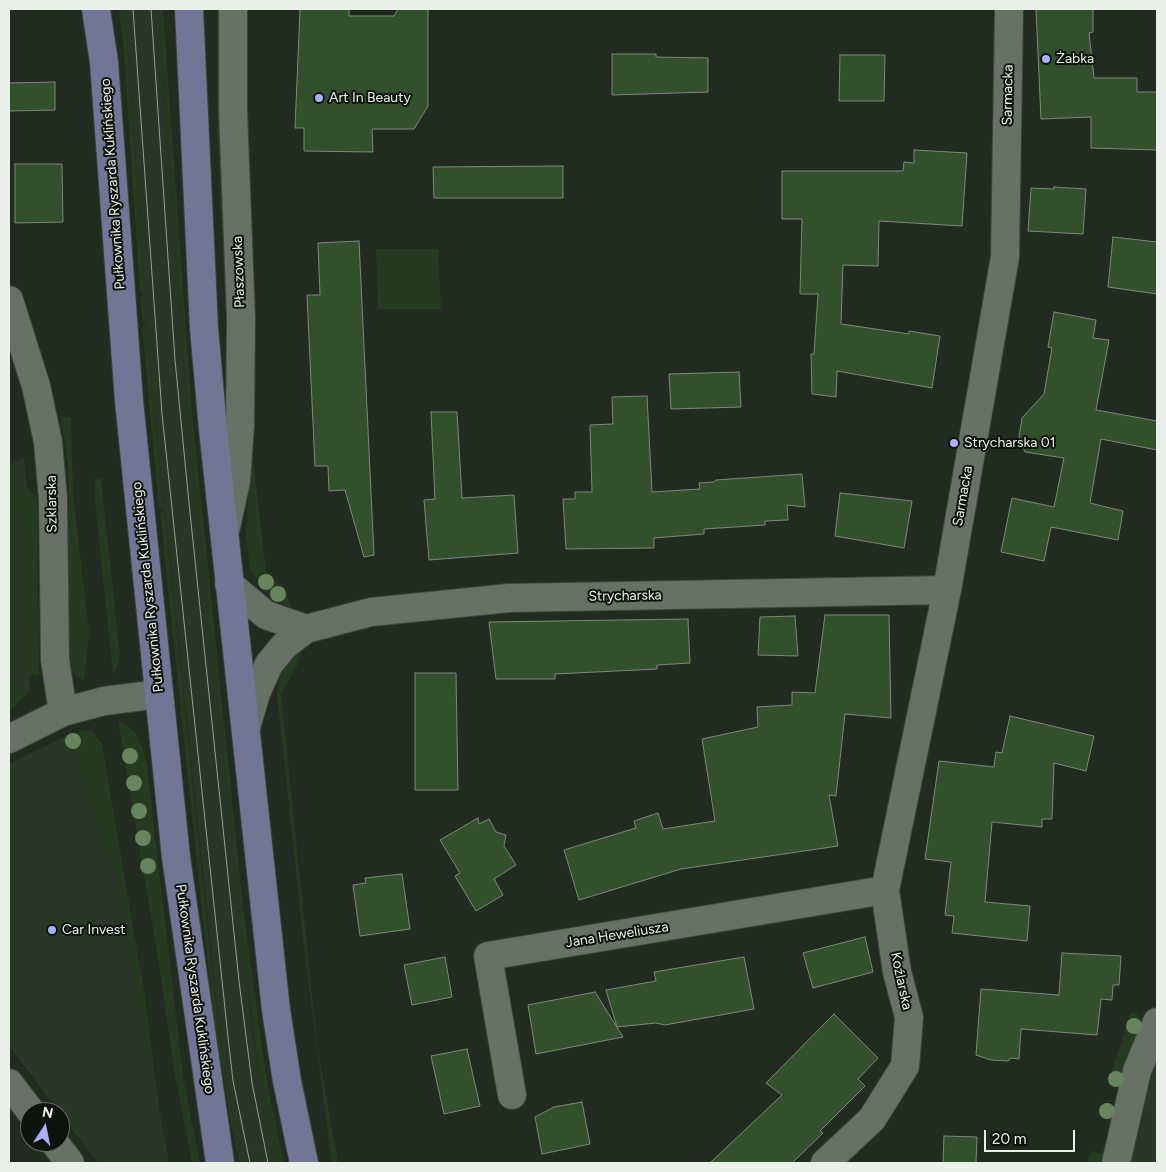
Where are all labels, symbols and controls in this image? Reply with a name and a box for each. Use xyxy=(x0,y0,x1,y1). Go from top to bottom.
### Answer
place label: Żabka xyxy=(1056,51,1094,67)
marker: Żabka xyxy=(1040,53,1052,65)
street label: Sarmacka xyxy=(999,64,1017,126)
street label: Pułkownika Ryszarda Kuklińskiego xyxy=(97,78,129,290)
place label: Art In Beauty xyxy=(329,90,411,106)
marker: Art In Beauty xyxy=(313,92,325,104)
street label: Płaszowska xyxy=(229,236,249,308)
place label: Strycharska 01 xyxy=(964,435,1056,451)
marker: Strycharska 01 xyxy=(948,437,960,449)
street label: Sarmacka xyxy=(949,465,977,527)
street label: Szklarska xyxy=(43,475,61,533)
street label: Pułkownika Ryszarda Kuklińskiego xyxy=(129,481,167,693)
street label: Strycharska xyxy=(588,587,662,605)
street label: Pułkownika Ryszarda Kuklińskiego xyxy=(172,883,218,1095)
street label: Jana Heweliusza xyxy=(564,919,670,951)
place label: Car Invest xyxy=(62,922,126,938)
marker: Car Invest xyxy=(46,924,58,936)
street label: Koźlarska xyxy=(887,951,915,1011)
north arrow xyxy=(20,1102,70,1152)
text: N xyxy=(41,1103,55,1122)
scale bar xyxy=(986,1120,1077,1152)
text: 20 m xyxy=(992,1130,1026,1148)

